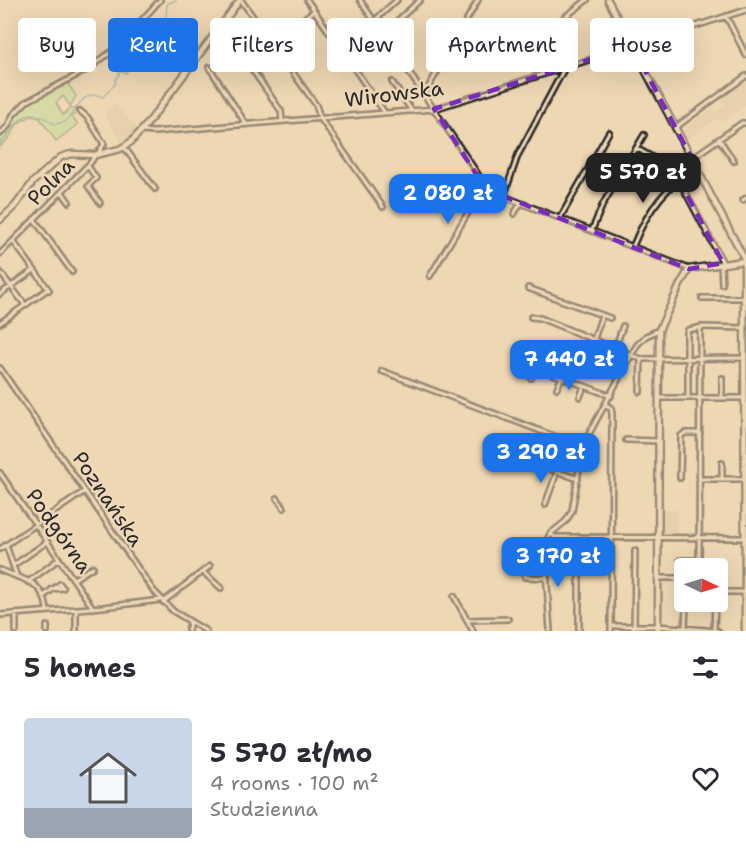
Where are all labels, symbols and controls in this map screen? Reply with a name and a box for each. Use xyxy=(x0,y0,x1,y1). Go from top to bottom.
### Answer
chip: Buy xyxy=(18,18,96,72)
chip: Rent xyxy=(108,18,198,72)
chip: Filters xyxy=(210,18,315,72)
chip: New xyxy=(327,18,414,72)
chip: Apartment xyxy=(426,18,578,72)
chip: House xyxy=(590,18,694,72)
street label: Wirowska xyxy=(343,74,445,114)
street label: Polna xyxy=(21,152,81,212)
pin: 5 570 zł xyxy=(581,153,705,204)
text: 5 570 zł xyxy=(600,159,686,185)
pin: 2 080 zł xyxy=(386,174,510,225)
text: 2 080 zł xyxy=(403,180,493,206)
pin: 7 440 zł xyxy=(507,340,631,391)
text: 7 440 zł xyxy=(524,346,614,372)
pin: 3 290 zł xyxy=(479,433,603,484)
text: 3 290 zł xyxy=(497,439,585,465)
street label: Poznańska xyxy=(66,446,150,552)
street label: Podgórna xyxy=(20,483,98,579)
pin: 3 170 zł xyxy=(496,537,620,588)
text: 3 170 zł xyxy=(516,543,600,569)
north arrow xyxy=(674,558,728,612)
map controls xyxy=(674,558,728,612)
text: 5 homes xyxy=(24,650,136,685)
icon: filters xyxy=(689,651,722,684)
text: 5 570 zł/mo xyxy=(210,735,372,770)
icon: home xyxy=(72,742,144,814)
icon: heart xyxy=(689,762,722,795)
text: 4 rooms · 100 m² xyxy=(210,770,379,796)
text: Studzienna xyxy=(210,796,318,822)

